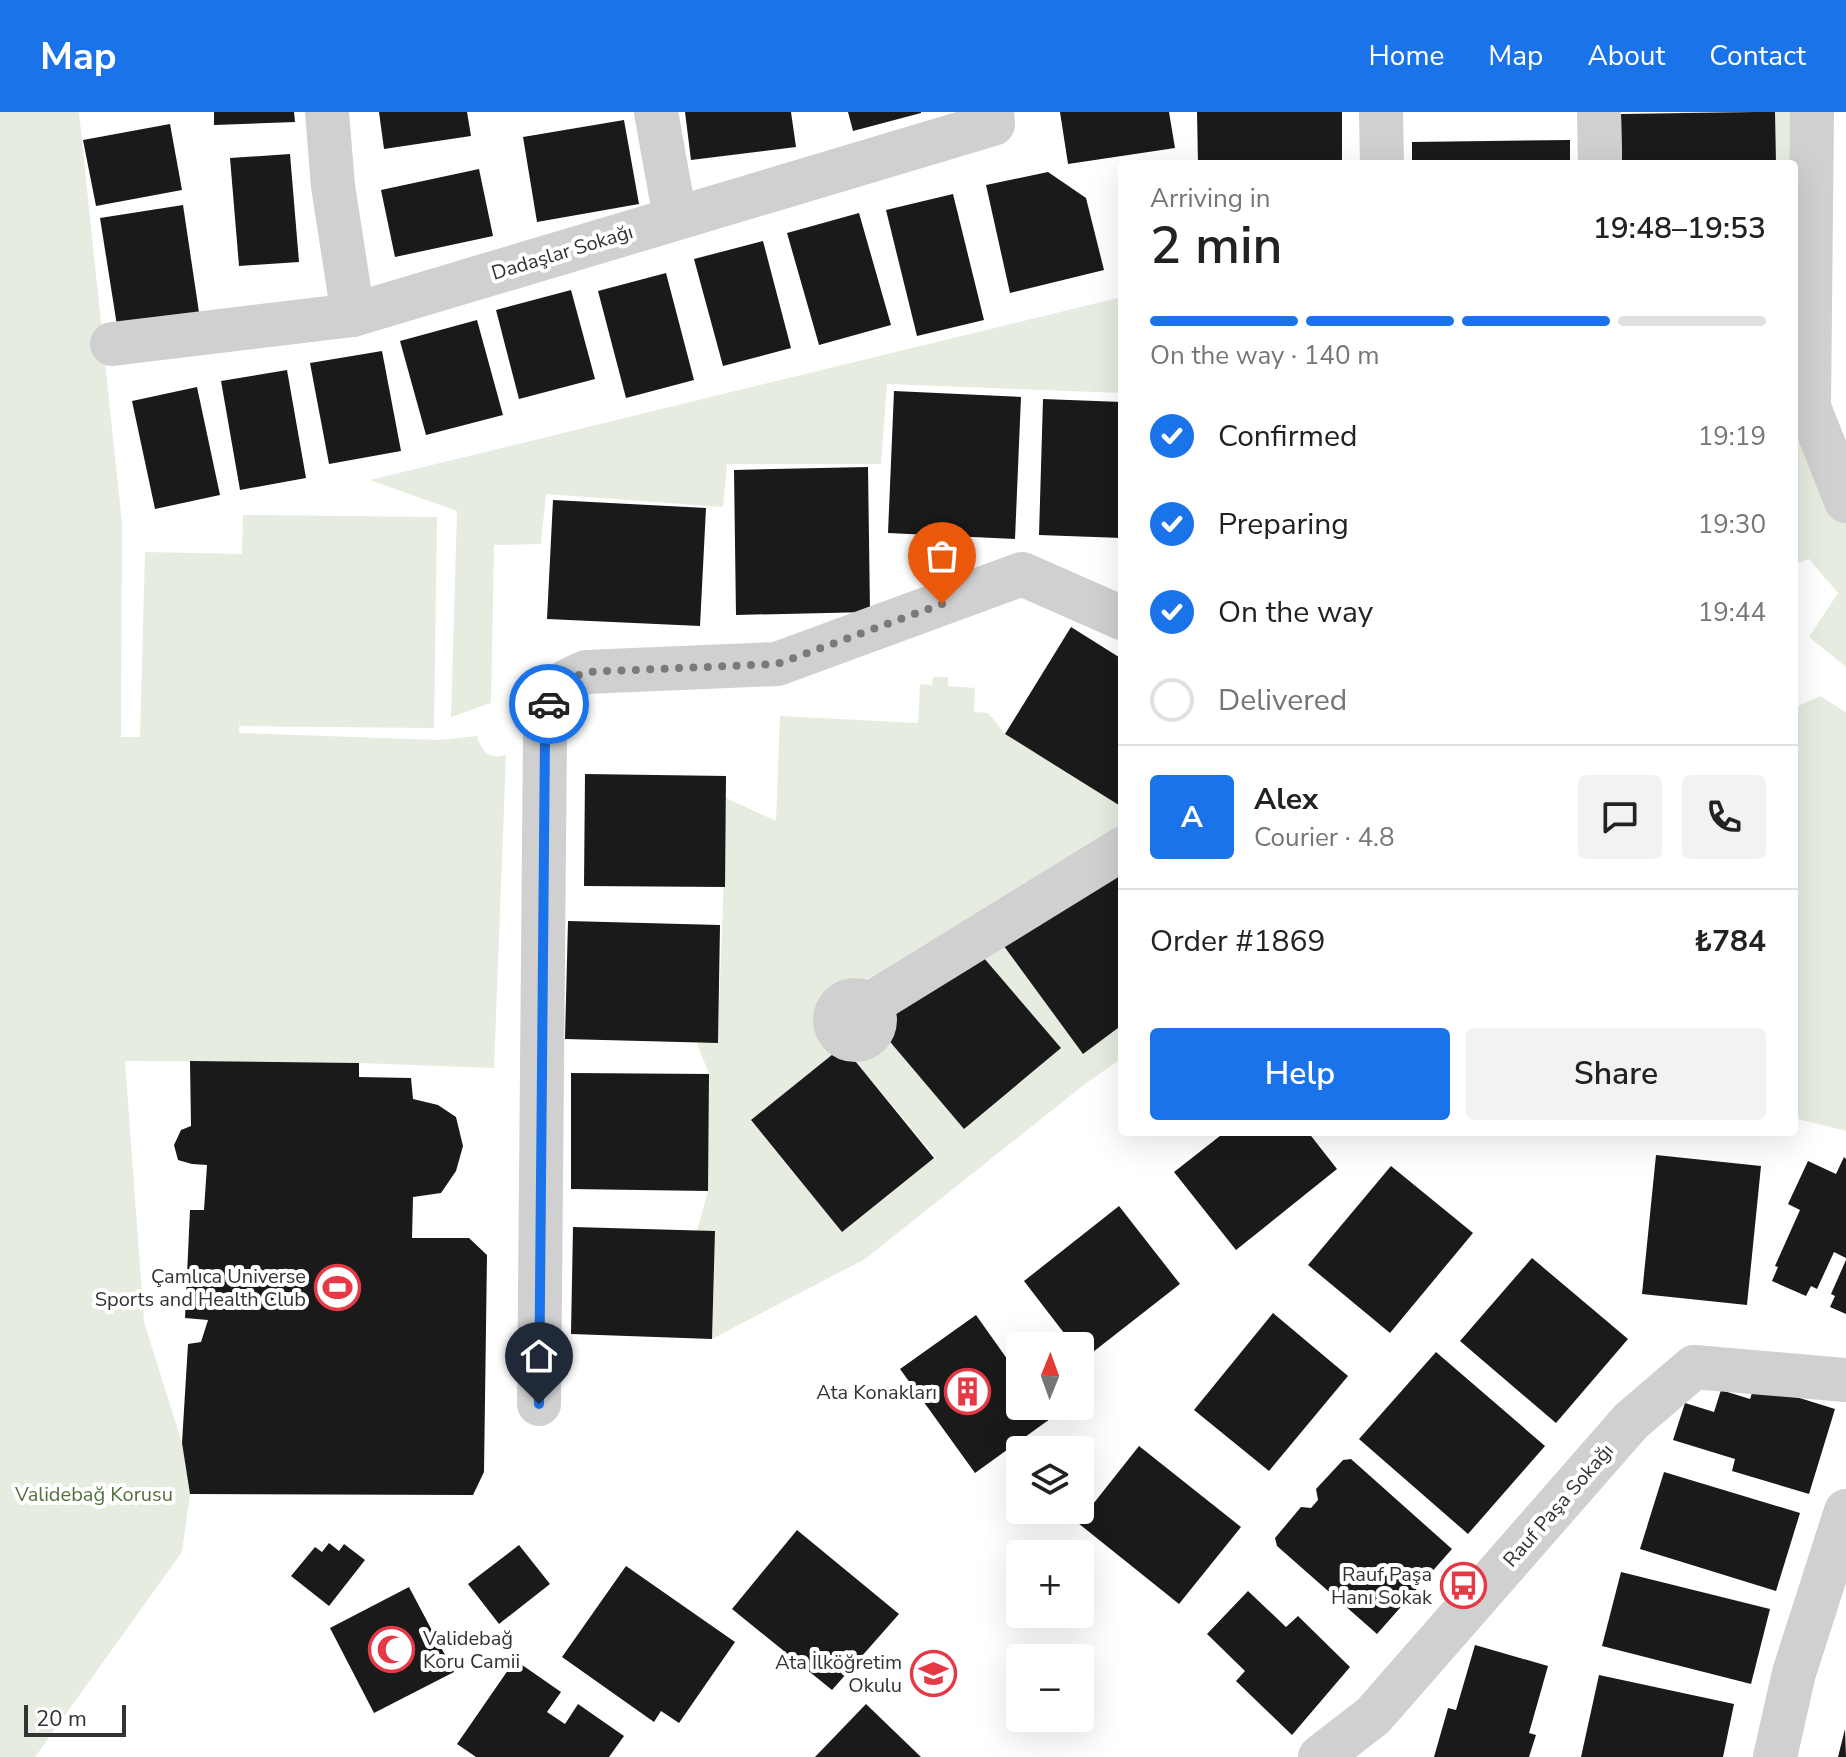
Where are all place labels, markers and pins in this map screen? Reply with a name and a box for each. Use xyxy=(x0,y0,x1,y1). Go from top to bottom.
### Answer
pin xyxy=(908,522,976,604)
place label: Çamlıca Universe Sports and Health Club xyxy=(95,1263,306,1313)
sports icon: Çamlıca Universe Sports and Health Club xyxy=(313,1263,361,1311)
pin xyxy=(505,1322,573,1404)
building icon: Ata Konakları xyxy=(944,1368,992,1416)
place label: Ata Konakları xyxy=(816,1379,937,1406)
place label: Rauf Paşa Hanı Sokak xyxy=(1331,1561,1433,1611)
bus stop icon: Rauf Paşa Hanı Sokak xyxy=(1439,1562,1487,1610)
place label: Validebağ Koru Camii xyxy=(422,1625,520,1675)
mosque icon: Validebağ Koru Camii xyxy=(368,1626,416,1674)
place label: Ata İlköğretim Okulu xyxy=(775,1649,902,1699)
school or university icon: Ata İlköğretim Okulu xyxy=(909,1650,957,1698)

